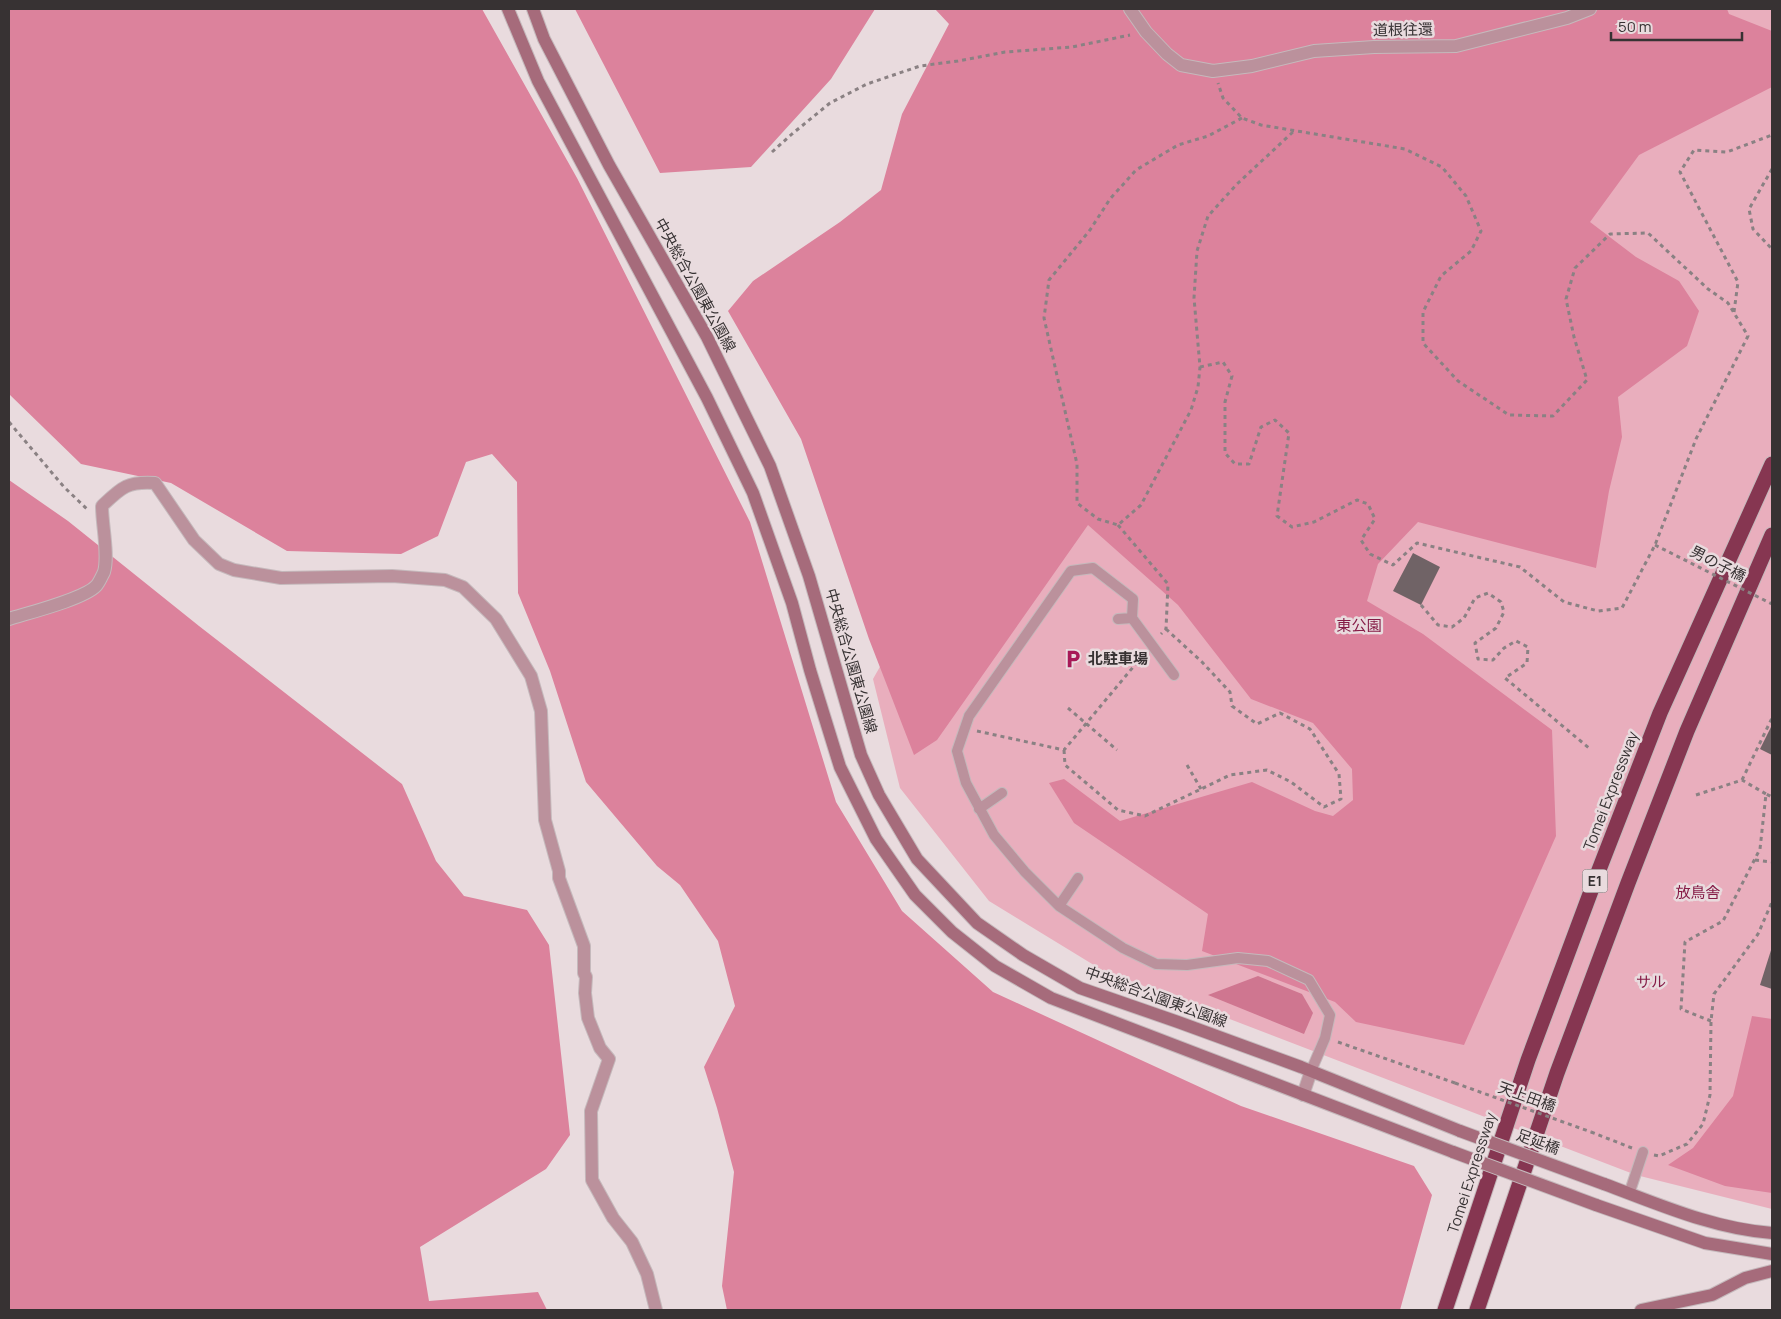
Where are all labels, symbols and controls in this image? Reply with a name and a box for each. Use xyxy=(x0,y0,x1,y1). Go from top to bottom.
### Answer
scale bar xyxy=(1611,10,1742,42)
text: 50 m xyxy=(1618,16,1652,37)
street label: 道根往還 xyxy=(1373,18,1433,41)
street label: 中央総合公園東公園線 xyxy=(650,214,741,355)
street label: 男の子橋 xyxy=(1687,541,1750,587)
street label: 中央総合公園東公園線 xyxy=(821,586,882,736)
park label: 東公園 xyxy=(1336,615,1382,636)
parking icon: 北駐車場 xyxy=(1062,648,1084,670)
place label: 北駐車場 xyxy=(1088,648,1148,669)
street label: Tomei Expressway xyxy=(1578,728,1643,854)
road number: E1 xyxy=(1582,869,1608,892)
park label: 放鳥舎 xyxy=(1675,882,1721,903)
street label: 中央総合公園東公園線 xyxy=(1082,961,1230,1032)
park label: サル xyxy=(1636,971,1666,992)
street label: 天上田橋 xyxy=(1495,1076,1559,1117)
street label: Tomei Expressway xyxy=(1442,1109,1501,1236)
street label: 足延橋 xyxy=(1513,1124,1563,1159)

